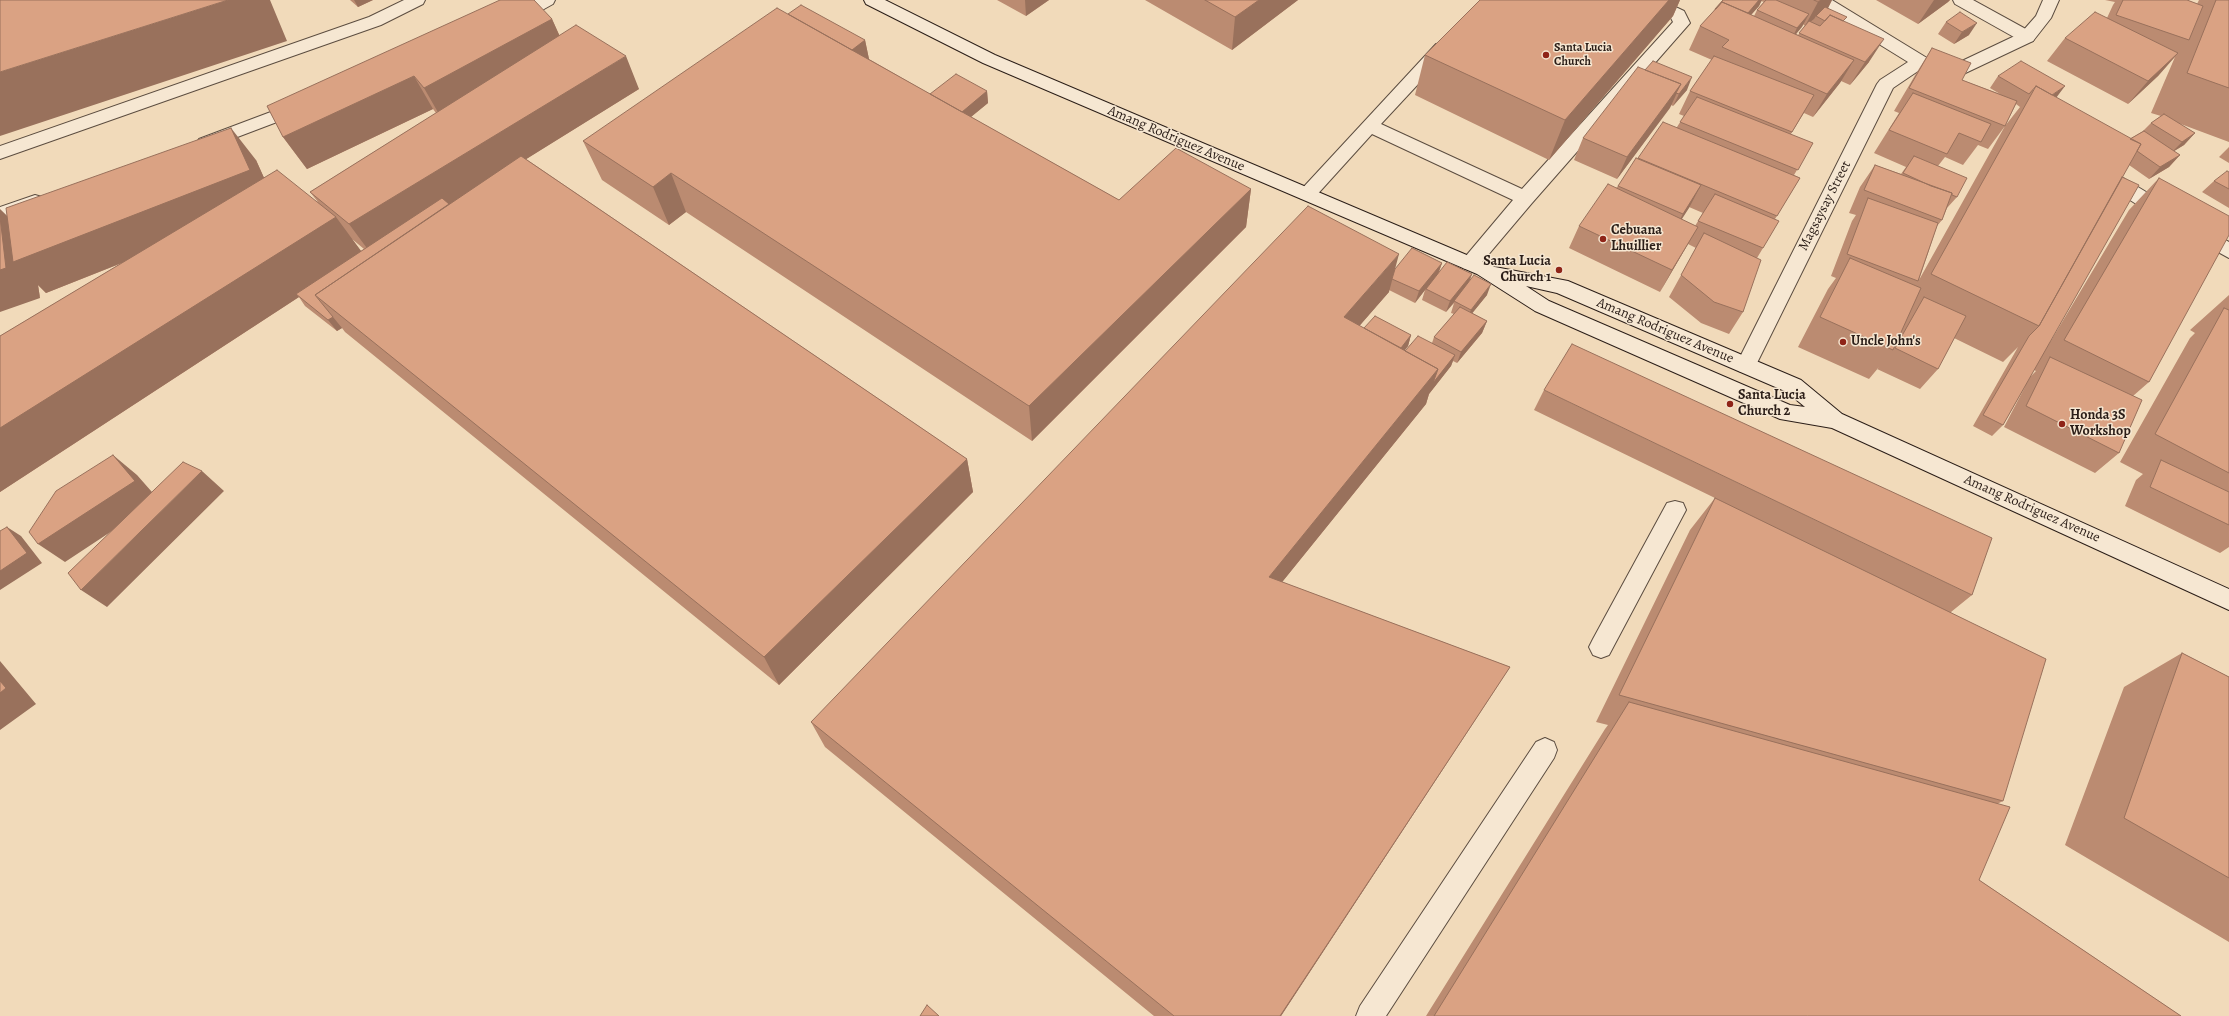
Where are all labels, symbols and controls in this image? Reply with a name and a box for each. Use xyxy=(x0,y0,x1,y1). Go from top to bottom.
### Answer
place label: Santa Lucia Church xyxy=(1554,41,1612,69)
marker: Santa Lucia Church xyxy=(1541,50,1551,60)
street label: Amang Rodriguez Avenue xyxy=(1105,103,1247,175)
street label: Magsaysay Street xyxy=(1795,158,1855,254)
place label: Cebuana Lhuillier xyxy=(1611,223,1662,256)
marker: Cebuana Lhuillier xyxy=(1598,234,1608,244)
place label: Santa Lucia Church 1 xyxy=(1483,254,1551,286)
marker: Santa Lucia Church 1 xyxy=(1554,265,1564,275)
street label: Amang Rodriguez Avenue xyxy=(1594,295,1736,367)
place label: Uncle John's xyxy=(1851,334,1921,350)
marker: Uncle John's xyxy=(1838,337,1848,347)
place label: Santa Lucia Church 2 xyxy=(1738,388,1806,420)
marker: Santa Lucia Church 2 xyxy=(1725,399,1735,409)
place label: Honda 3S Workshop xyxy=(2070,408,2131,440)
marker: Honda 3S Workshop xyxy=(2057,419,2067,429)
street label: Amang Rodriguez Avenue xyxy=(1961,471,2103,547)

